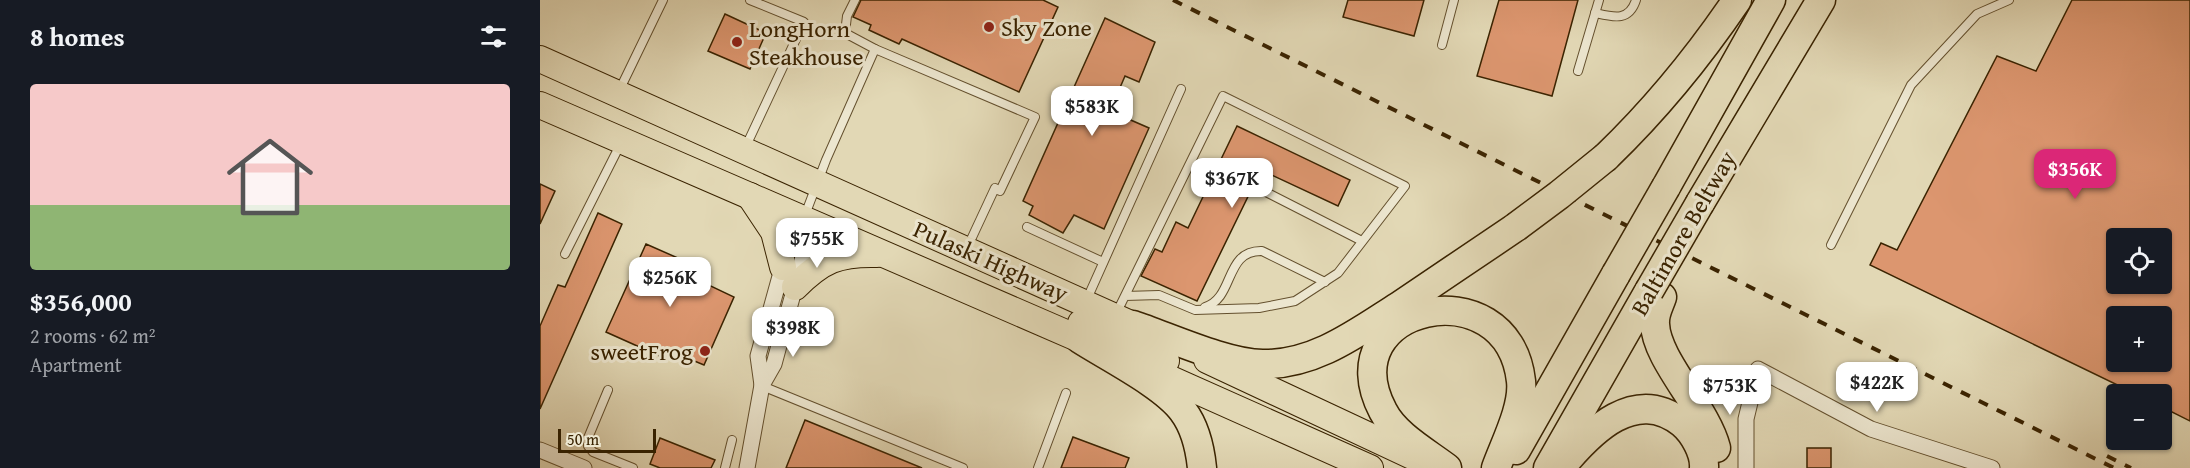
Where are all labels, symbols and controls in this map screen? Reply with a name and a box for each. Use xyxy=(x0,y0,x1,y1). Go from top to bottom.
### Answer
place label: Sky Zone xyxy=(1001,10,1092,45)
place label: LongHorn Steakhouse xyxy=(749,11,863,74)
text: 8 homes xyxy=(30,17,125,56)
icon: filters xyxy=(477,20,510,53)
marker: Sky Zone xyxy=(982,20,996,34)
marker: LongHorn Steakhouse xyxy=(730,35,744,49)
pin: $583K xyxy=(1050,86,1134,137)
text: $583K xyxy=(1065,91,1119,120)
icon: home xyxy=(216,123,324,231)
street label: Baltimore Beltway xyxy=(1622,144,1744,322)
pin: $356K xyxy=(2033,149,2117,200)
text: $356K xyxy=(2048,154,2102,183)
pin: $367K xyxy=(1190,158,1274,209)
text: $367K xyxy=(1205,163,1259,192)
street label: Pulaski Highway xyxy=(908,211,1074,311)
pin: $755K xyxy=(775,218,859,269)
text: $755K xyxy=(790,223,844,252)
map controls xyxy=(2106,228,2172,450)
button: locate xyxy=(2106,228,2172,294)
pin: $256K xyxy=(628,257,712,308)
text: $256K xyxy=(643,262,697,291)
text: $356,000 xyxy=(30,282,132,321)
button: + xyxy=(2106,306,2172,372)
pin: $398K xyxy=(751,307,835,358)
text: $398K xyxy=(766,312,820,341)
text: 2 rooms · 62 m² xyxy=(30,321,156,350)
place label: sweetFrog xyxy=(590,334,693,369)
marker: sweetFrog xyxy=(698,344,712,358)
text: Apartment xyxy=(30,350,122,379)
pin: $422K xyxy=(1835,362,1919,413)
pin: $753K xyxy=(1688,365,1772,416)
text: $422K xyxy=(1850,367,1904,396)
text: $753K xyxy=(1703,370,1757,399)
button: − xyxy=(2106,384,2172,450)
scale bar xyxy=(558,426,656,454)
text: 50 m xyxy=(567,427,599,451)

